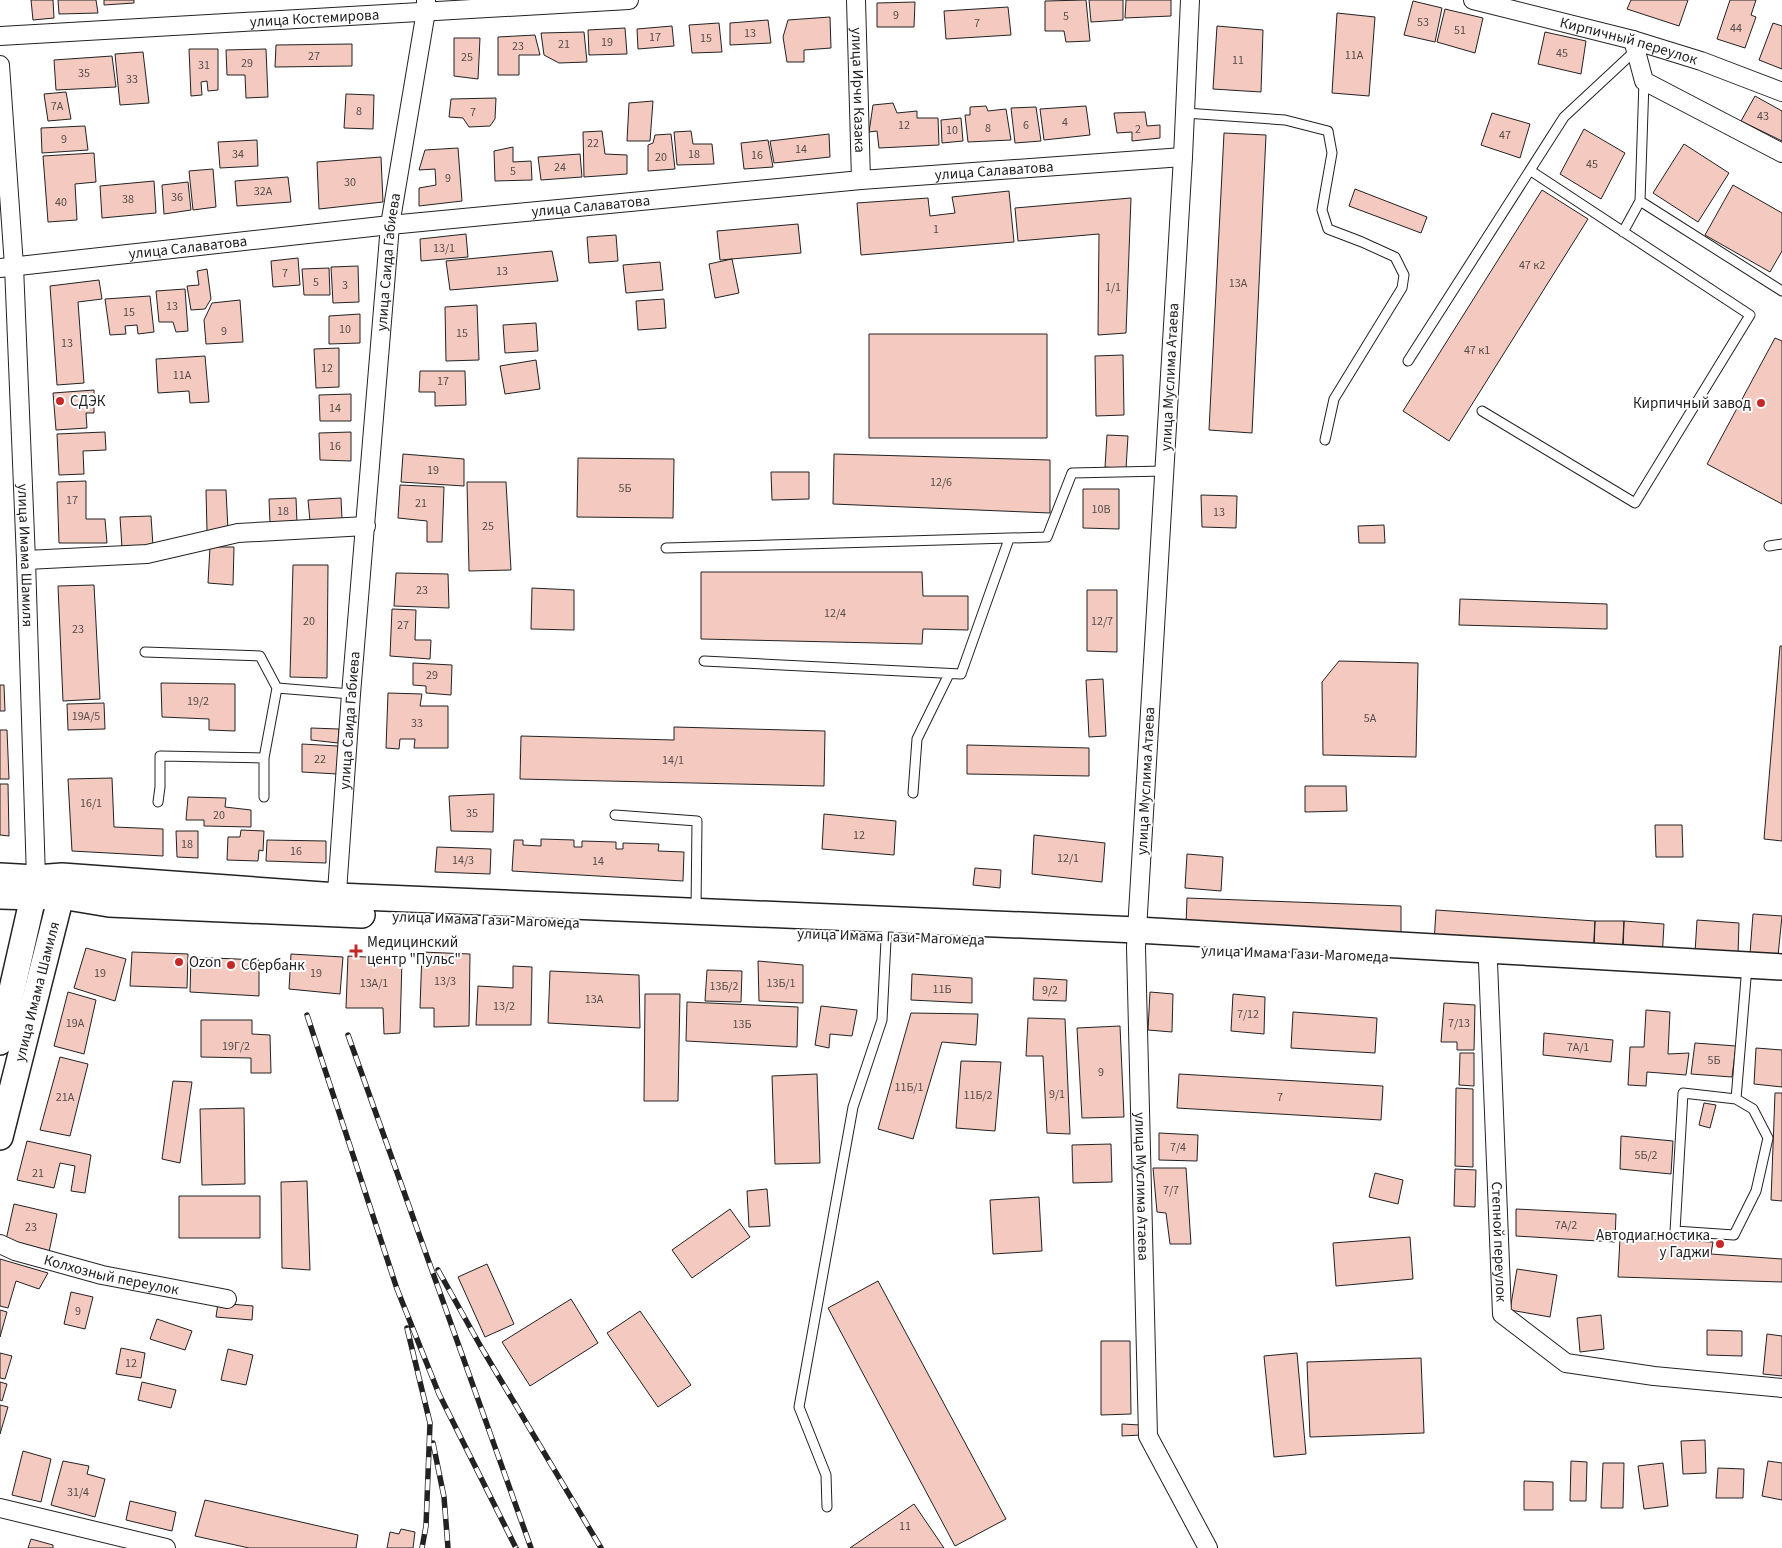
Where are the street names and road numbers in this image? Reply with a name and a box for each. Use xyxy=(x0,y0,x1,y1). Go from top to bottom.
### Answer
street label: улица Костемирова xyxy=(249,4,380,32)
street label: Кирпичный переулок xyxy=(1558,12,1701,70)
street label: улица Ирчи Казака xyxy=(846,27,871,153)
street label: улица Салаватова xyxy=(934,156,1054,185)
street label: улица Салаватова xyxy=(530,190,651,222)
street label: улица Саида Габиева xyxy=(371,192,406,332)
street label: улица Салаватова xyxy=(128,230,248,264)
street label: улица Муслима Атаева xyxy=(1156,302,1184,452)
street label: улица Имама Шамиля xyxy=(12,483,39,627)
street label: улица Саида Габиева xyxy=(334,651,365,790)
street label: улица Муслима Атаева xyxy=(1132,706,1160,856)
street label: улица Имама Гази-Магомеда xyxy=(392,906,580,934)
street label: улица Имама Шамиля xyxy=(9,919,65,1064)
street label: улица Имама Гази-Магомеда xyxy=(797,923,985,951)
street label: улица Имама Гази-Магомеда xyxy=(1201,940,1389,968)
street label: улица Муслима Атаева xyxy=(1130,1112,1154,1261)
street label: Степной переулок xyxy=(1486,1181,1512,1303)
street label: Колхозный переулок xyxy=(42,1249,181,1300)

